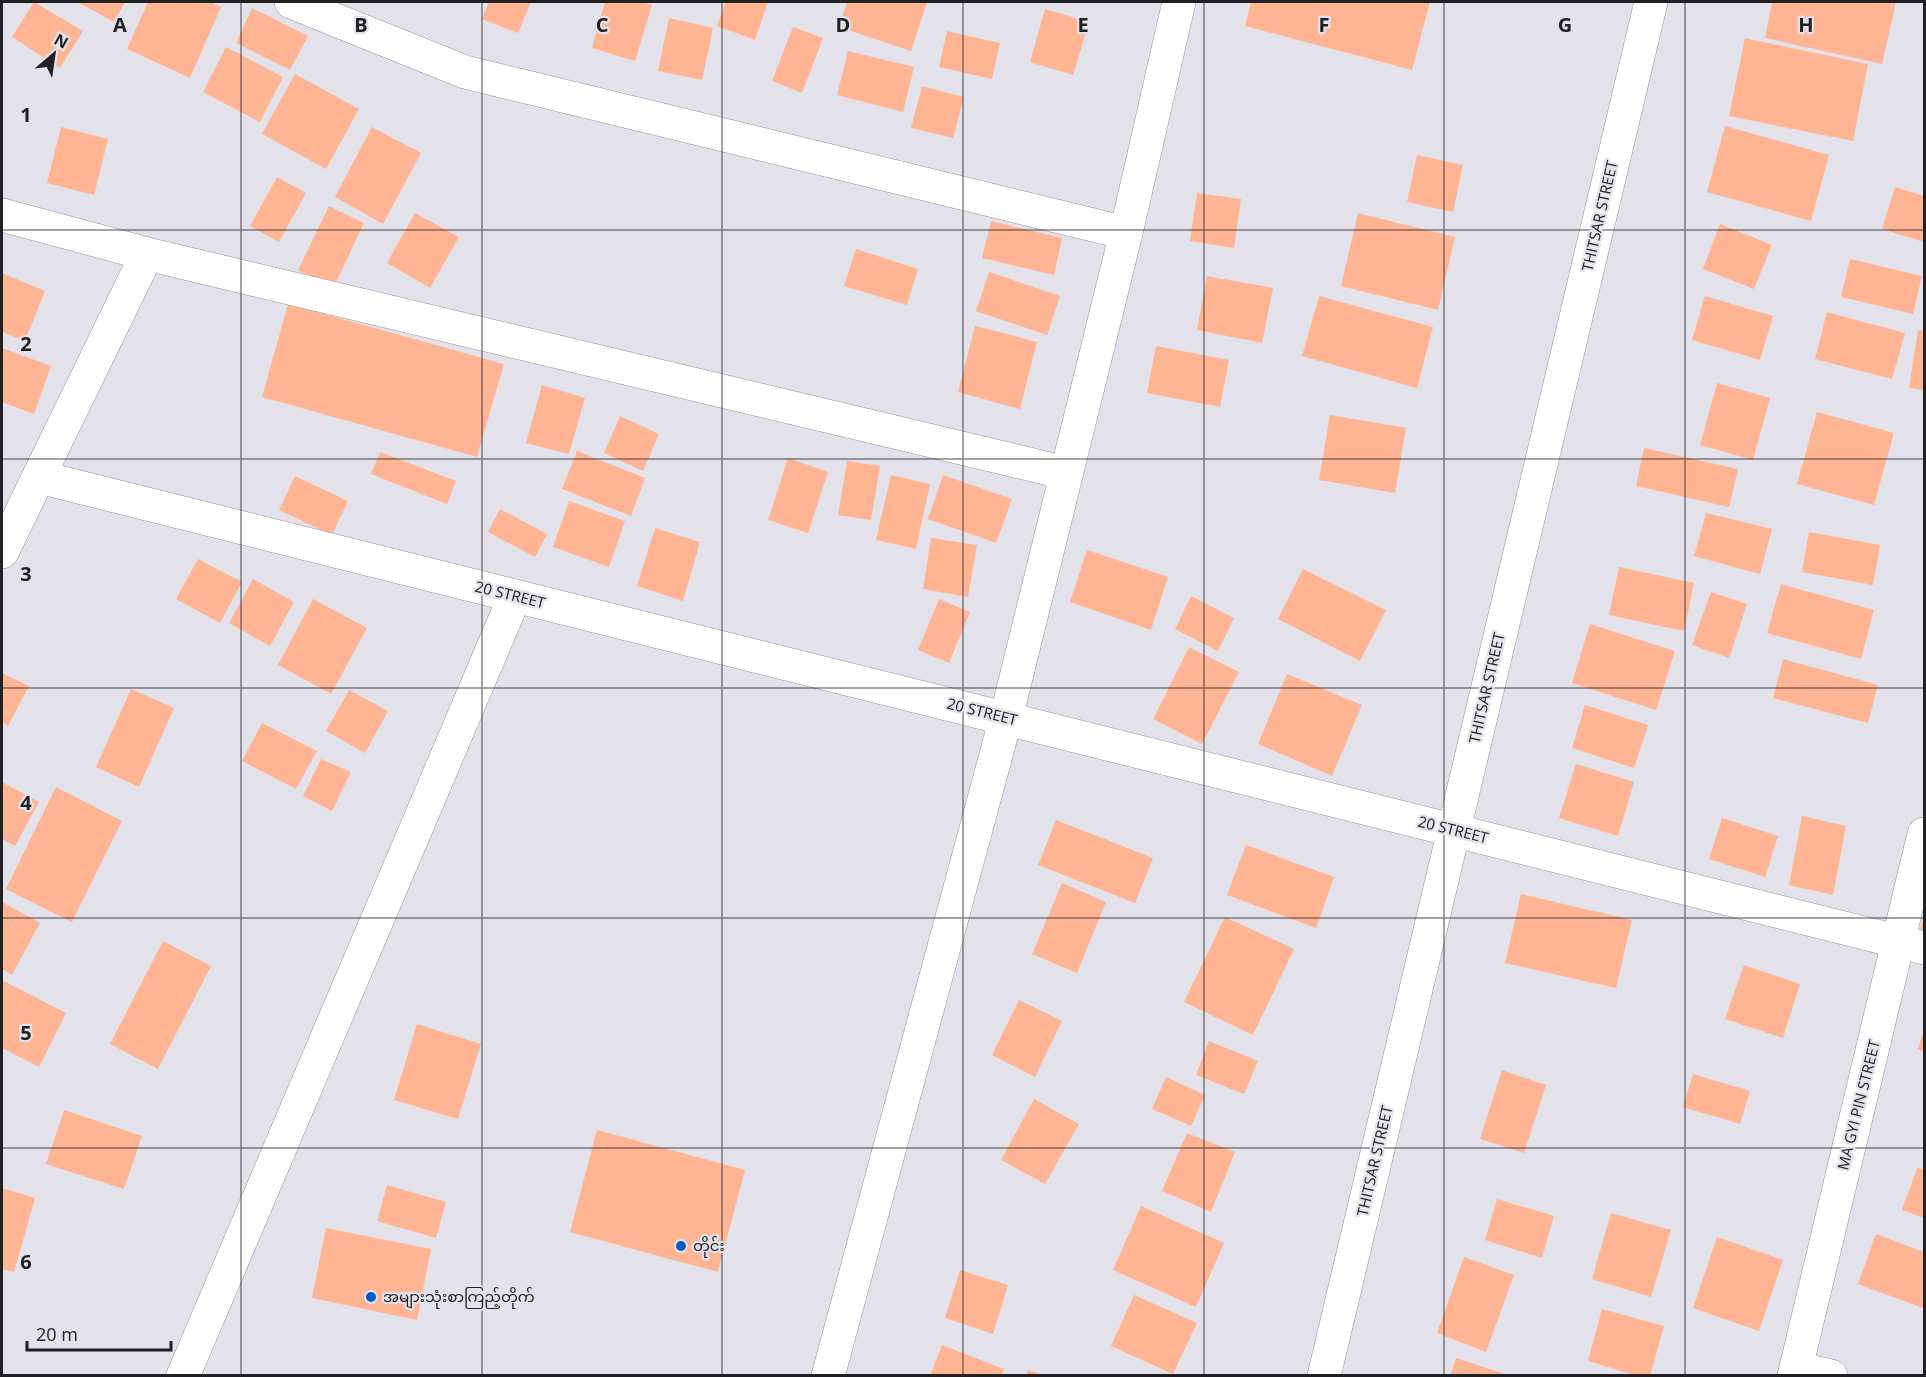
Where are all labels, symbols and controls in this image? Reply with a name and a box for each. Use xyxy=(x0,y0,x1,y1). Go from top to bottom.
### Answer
text: A xyxy=(113,11,127,38)
text: B xyxy=(354,11,368,38)
text: C xyxy=(596,11,609,38)
text: D xyxy=(836,11,850,38)
text: E xyxy=(1077,11,1089,38)
text: F xyxy=(1319,11,1329,38)
text: G xyxy=(1558,11,1572,38)
text: H xyxy=(1798,11,1814,38)
north arrow xyxy=(24,24,84,84)
text: N xyxy=(50,28,72,54)
text: 1 xyxy=(20,101,32,128)
street label: THITSAR STREET xyxy=(1577,158,1622,273)
text: 2 xyxy=(20,330,32,357)
text: 3 xyxy=(20,560,32,587)
street label: 20 STREET xyxy=(473,576,548,613)
street label: THITSAR STREET xyxy=(1464,630,1509,745)
street label: 20 STREET xyxy=(945,693,1020,730)
text: 4 xyxy=(20,789,32,816)
street label: 20 STREET xyxy=(1416,811,1491,848)
text: 5 xyxy=(20,1019,32,1046)
street label: MA GYI PIN STREET xyxy=(1832,1037,1884,1172)
street label: THITSAR STREET xyxy=(1352,1103,1397,1218)
place label: တိုင်း xyxy=(693,1235,725,1258)
marker: တိုင်း xyxy=(674,1239,688,1253)
text: 6 xyxy=(20,1248,32,1275)
place label: အများသုံးစာကြည့်တိုက် xyxy=(383,1286,535,1309)
marker: အများသုံးစာကြည့်တိုက် xyxy=(364,1290,378,1304)
scale bar xyxy=(27,1314,171,1352)
text: 20 m xyxy=(36,1322,78,1346)

